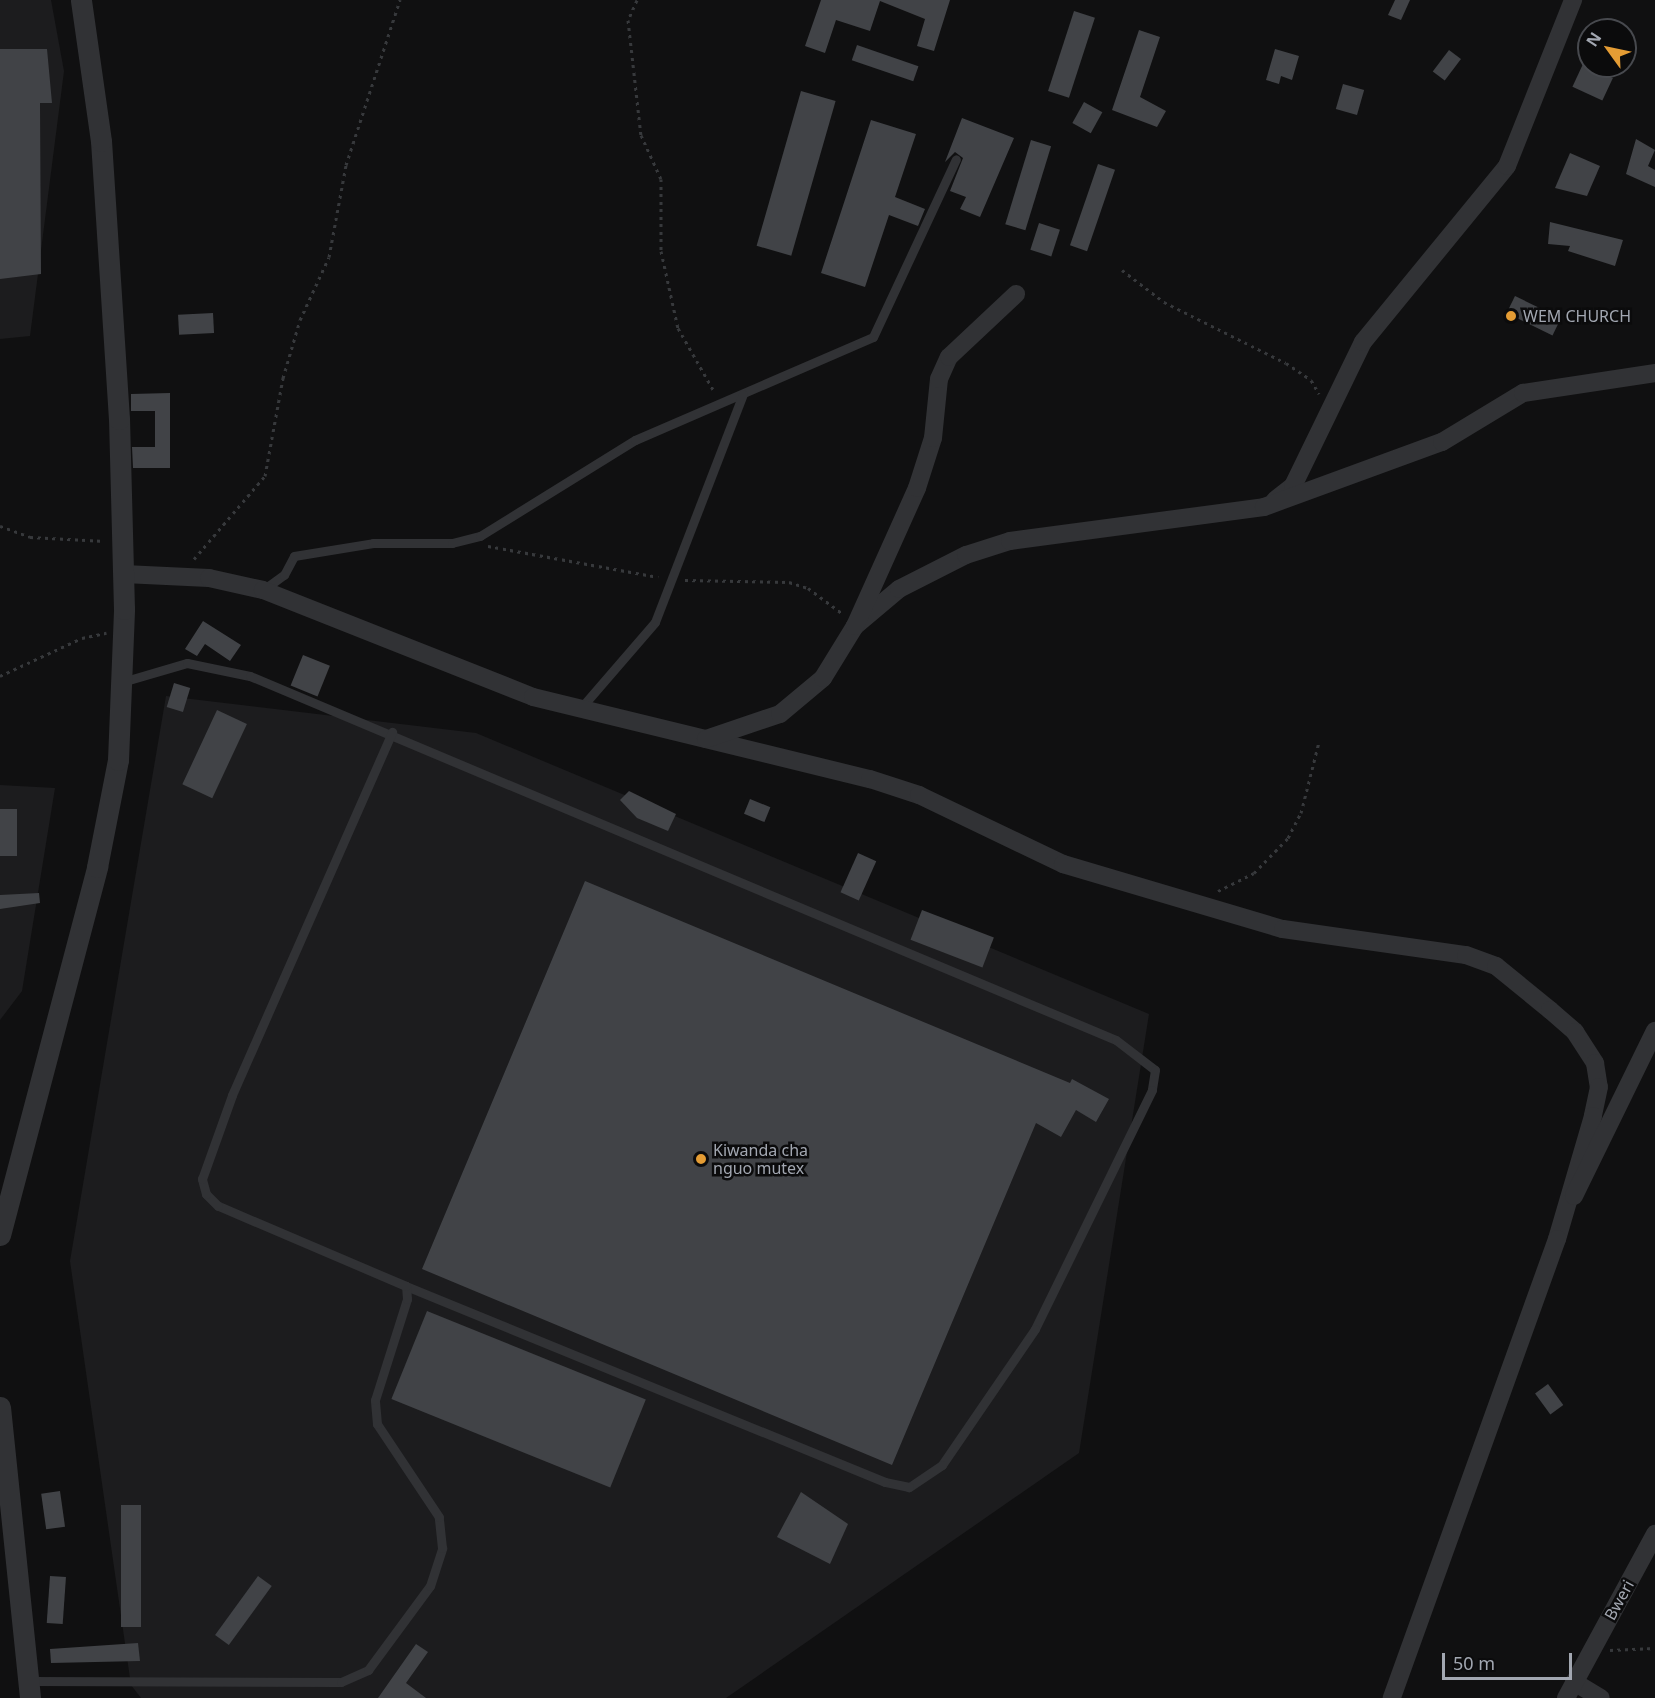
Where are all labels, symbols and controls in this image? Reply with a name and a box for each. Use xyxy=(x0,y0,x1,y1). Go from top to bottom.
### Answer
north arrow xyxy=(1577,18,1637,78)
text: N xyxy=(1581,28,1606,51)
place label: WEM CHURCH xyxy=(1523,306,1631,326)
marker: WEM CHURCH xyxy=(1504,309,1518,323)
place label: Kiwanda cha nguo mutex xyxy=(713,1140,808,1178)
marker: Kiwanda cha nguo mutex xyxy=(694,1152,708,1166)
street label: Bweri xyxy=(1600,1577,1638,1623)
scale bar xyxy=(1445,1641,1576,1679)
text: 50 m xyxy=(1453,1651,1495,1675)

